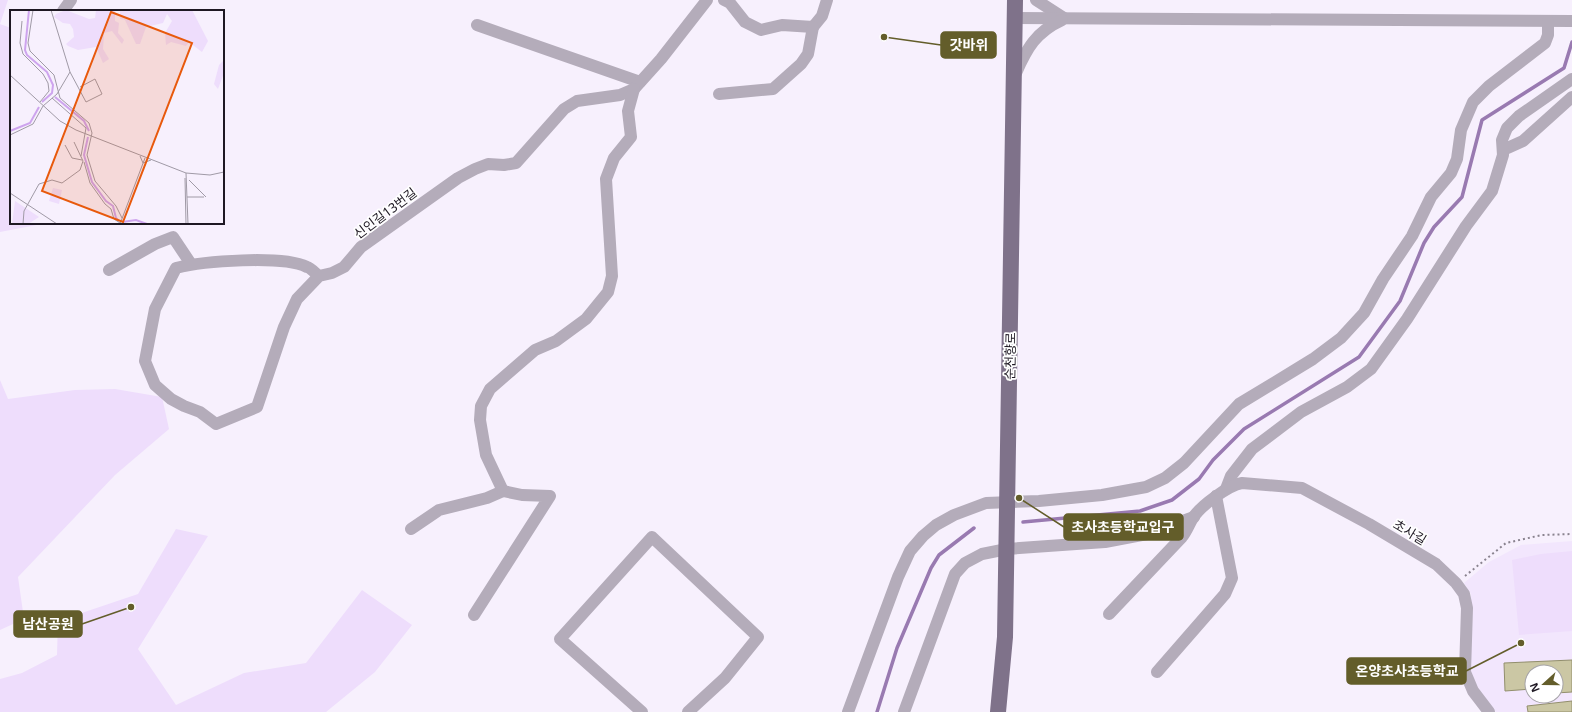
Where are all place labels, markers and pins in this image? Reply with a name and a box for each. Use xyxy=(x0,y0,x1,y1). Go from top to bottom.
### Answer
callout: 갓바위 xyxy=(941,32,996,58)
callout: 초사초등학교입구 xyxy=(1064,514,1183,540)
callout: 남산공원 xyxy=(14,611,82,637)
callout: 온양초사초등학교 xyxy=(1347,658,1466,684)

